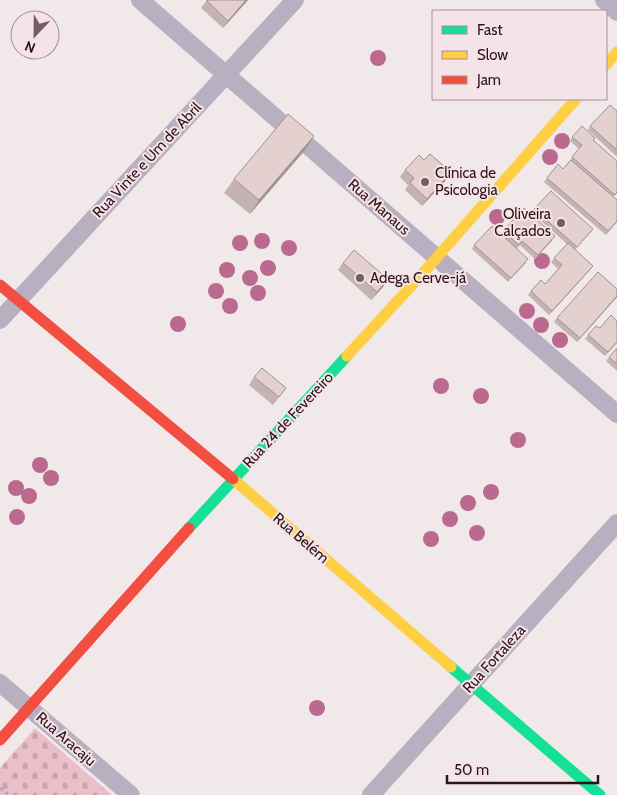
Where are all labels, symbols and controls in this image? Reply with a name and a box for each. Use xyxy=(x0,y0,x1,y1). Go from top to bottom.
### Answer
north arrow xyxy=(10,10,60,60)
legend xyxy=(432,10,607,100)
text: Fast xyxy=(477,21,502,39)
text: N xyxy=(22,37,38,57)
text: Slow xyxy=(477,46,508,64)
text: Jam xyxy=(476,71,501,89)
street label: Rua Vinte e Um de Abril xyxy=(89,98,205,221)
place label: Clínica de Psicologia xyxy=(435,164,498,199)
street label: Rua Manaus xyxy=(344,175,414,239)
marker: Clínica de Psicologia xyxy=(419,176,431,188)
place label: Oliveira Calçados xyxy=(494,205,552,240)
marker: Oliveira Calçados xyxy=(555,217,567,229)
place label: Adega Cerve-já xyxy=(370,269,467,287)
marker: Adega Cerve-já xyxy=(354,272,366,284)
street label: Rua 24 de Fevereiro xyxy=(239,368,337,472)
street label: Rua Belém xyxy=(269,509,333,567)
street label: Rua Fortaleza xyxy=(459,621,530,697)
street label: Rua Aracaju xyxy=(32,708,100,770)
scale bar xyxy=(447,752,598,784)
text: 50 m xyxy=(454,761,489,779)

